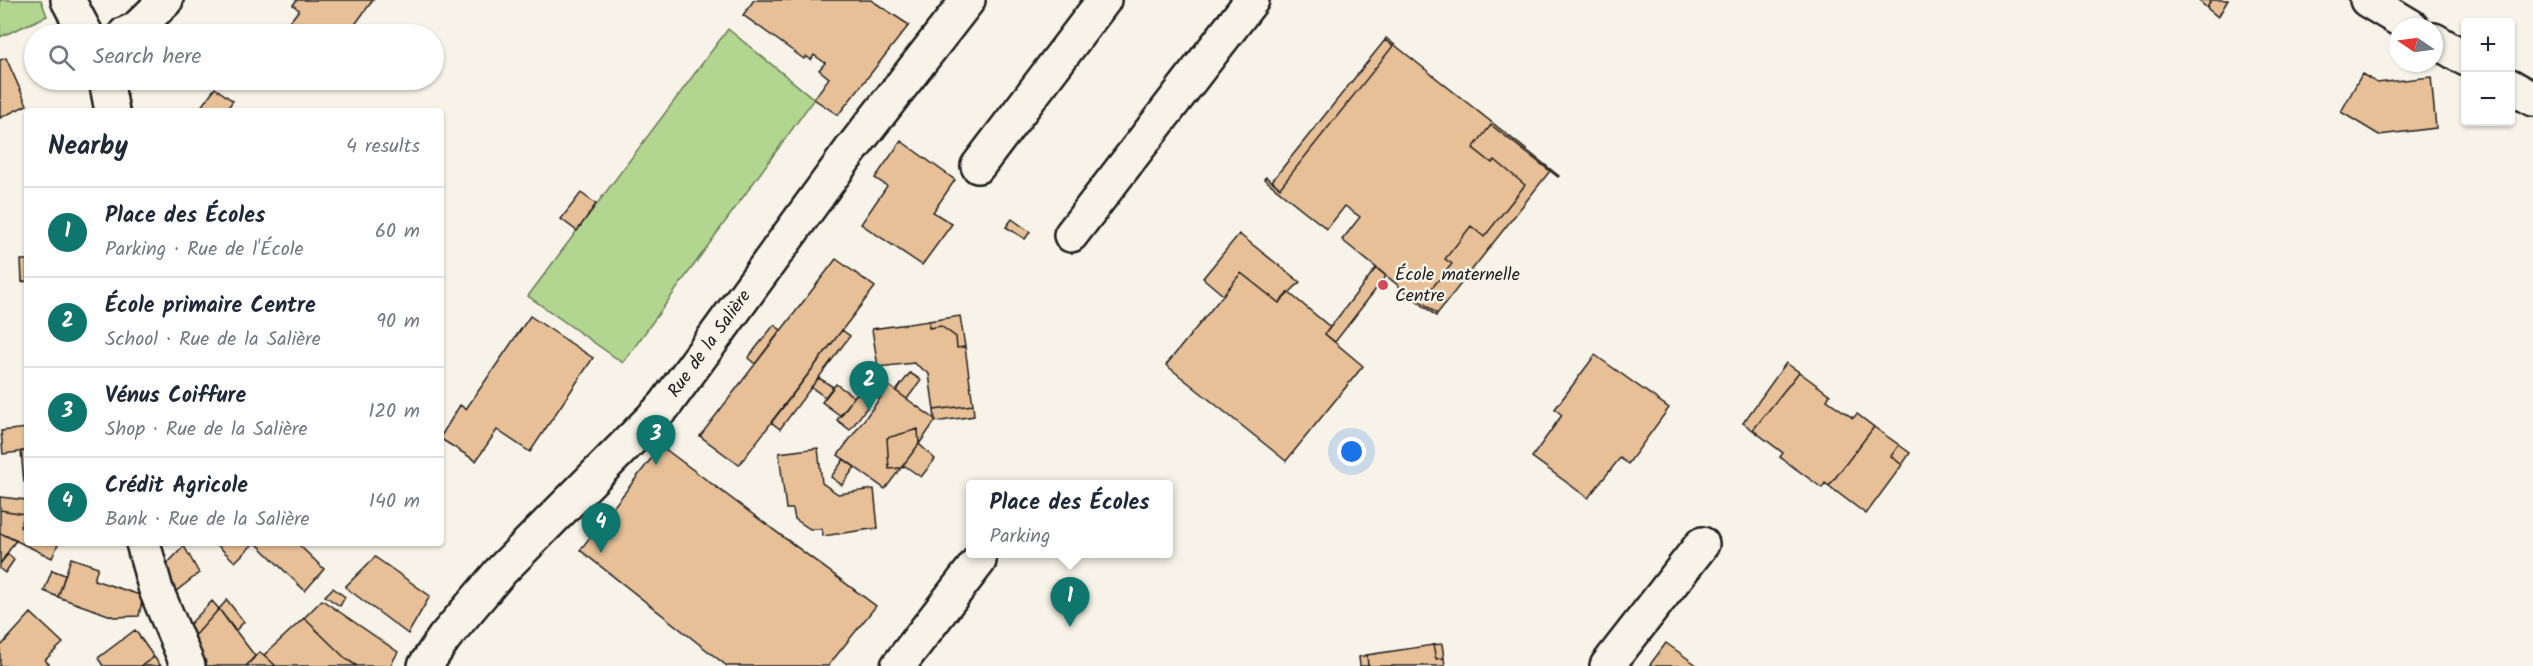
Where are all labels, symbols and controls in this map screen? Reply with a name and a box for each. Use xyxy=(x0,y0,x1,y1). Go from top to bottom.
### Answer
north arrow xyxy=(2389,18,2443,72)
map controls xyxy=(2461,18,2515,126)
button: + xyxy=(2461,18,2515,72)
search box xyxy=(24,24,444,90)
text: Search here xyxy=(93,40,201,75)
icon: search xyxy=(45,41,78,74)
button: − xyxy=(2461,72,2515,126)
text: Nearby xyxy=(48,126,128,168)
text: 4 results xyxy=(346,131,420,163)
text: Place des Écoles xyxy=(105,199,265,234)
text: 1 xyxy=(64,216,71,248)
text: 60 m xyxy=(375,216,420,248)
text: Parking · Rue de l'École xyxy=(105,234,304,266)
place label: École maternelle Centre xyxy=(1395,261,1520,311)
marker: École maternelle Centre xyxy=(1376,278,1390,292)
street label: Rue de la Salière xyxy=(661,284,759,404)
text: École primaire Centre xyxy=(105,289,316,324)
text: 2 xyxy=(62,306,73,338)
text: 90 m xyxy=(376,306,420,338)
text: School · Rue de la Salière xyxy=(105,324,321,356)
pin: 2 xyxy=(850,362,888,411)
text: Vénus Coiffure xyxy=(105,379,246,414)
text: 3 xyxy=(62,396,73,428)
text: 120 m xyxy=(368,396,420,428)
text: Shop · Rue de la Salière xyxy=(105,414,307,446)
pin: 3 xyxy=(636,416,676,465)
your location xyxy=(1337,437,1366,466)
text: Crédit Agricole xyxy=(105,469,248,504)
popup xyxy=(966,480,1173,558)
text: 4 xyxy=(62,486,73,518)
text: 140 m xyxy=(369,486,420,518)
text: Place des Écoles xyxy=(989,486,1150,521)
text: Bank · Rue de la Salière xyxy=(105,504,310,536)
pin: 4 xyxy=(582,504,620,553)
text: Parking xyxy=(989,521,1051,553)
pin: 1 xyxy=(1050,578,1090,627)

